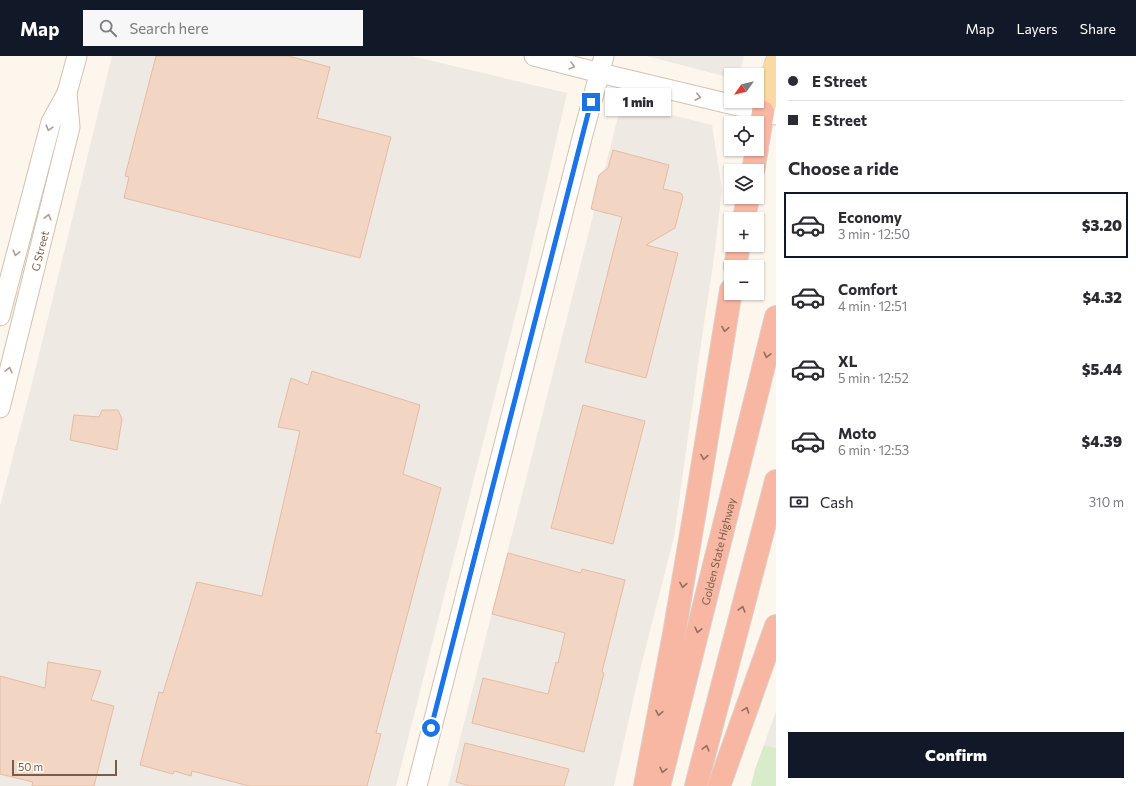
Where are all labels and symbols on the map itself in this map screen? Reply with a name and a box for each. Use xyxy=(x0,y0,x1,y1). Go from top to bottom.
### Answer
one-way arrow xyxy=(568,61,575,70)
north arrow xyxy=(724,68,764,108)
callout: 1 min xyxy=(605,88,671,116)
one-way arrow xyxy=(695,92,702,100)
route end xyxy=(582,93,600,111)
one-way arrow xyxy=(45,124,54,131)
one-way arrow xyxy=(43,214,51,220)
street label: G Street xyxy=(28,229,51,272)
one-way arrow xyxy=(13,250,21,257)
one-way arrow xyxy=(721,326,730,332)
one-way arrow xyxy=(763,352,771,358)
one-way arrow xyxy=(5,367,13,373)
one-way arrow xyxy=(700,454,709,460)
street label: Golden State Highway xyxy=(698,496,737,606)
one-way arrow xyxy=(679,582,687,588)
one-way arrow xyxy=(738,606,746,612)
one-way arrow xyxy=(694,627,703,634)
one-way arrow xyxy=(741,706,749,713)
one-way arrow xyxy=(655,710,663,716)
route start xyxy=(422,719,440,737)
one-way arrow xyxy=(701,745,710,752)
scale bar xyxy=(12,758,117,777)
one-way arrow xyxy=(660,767,668,773)

